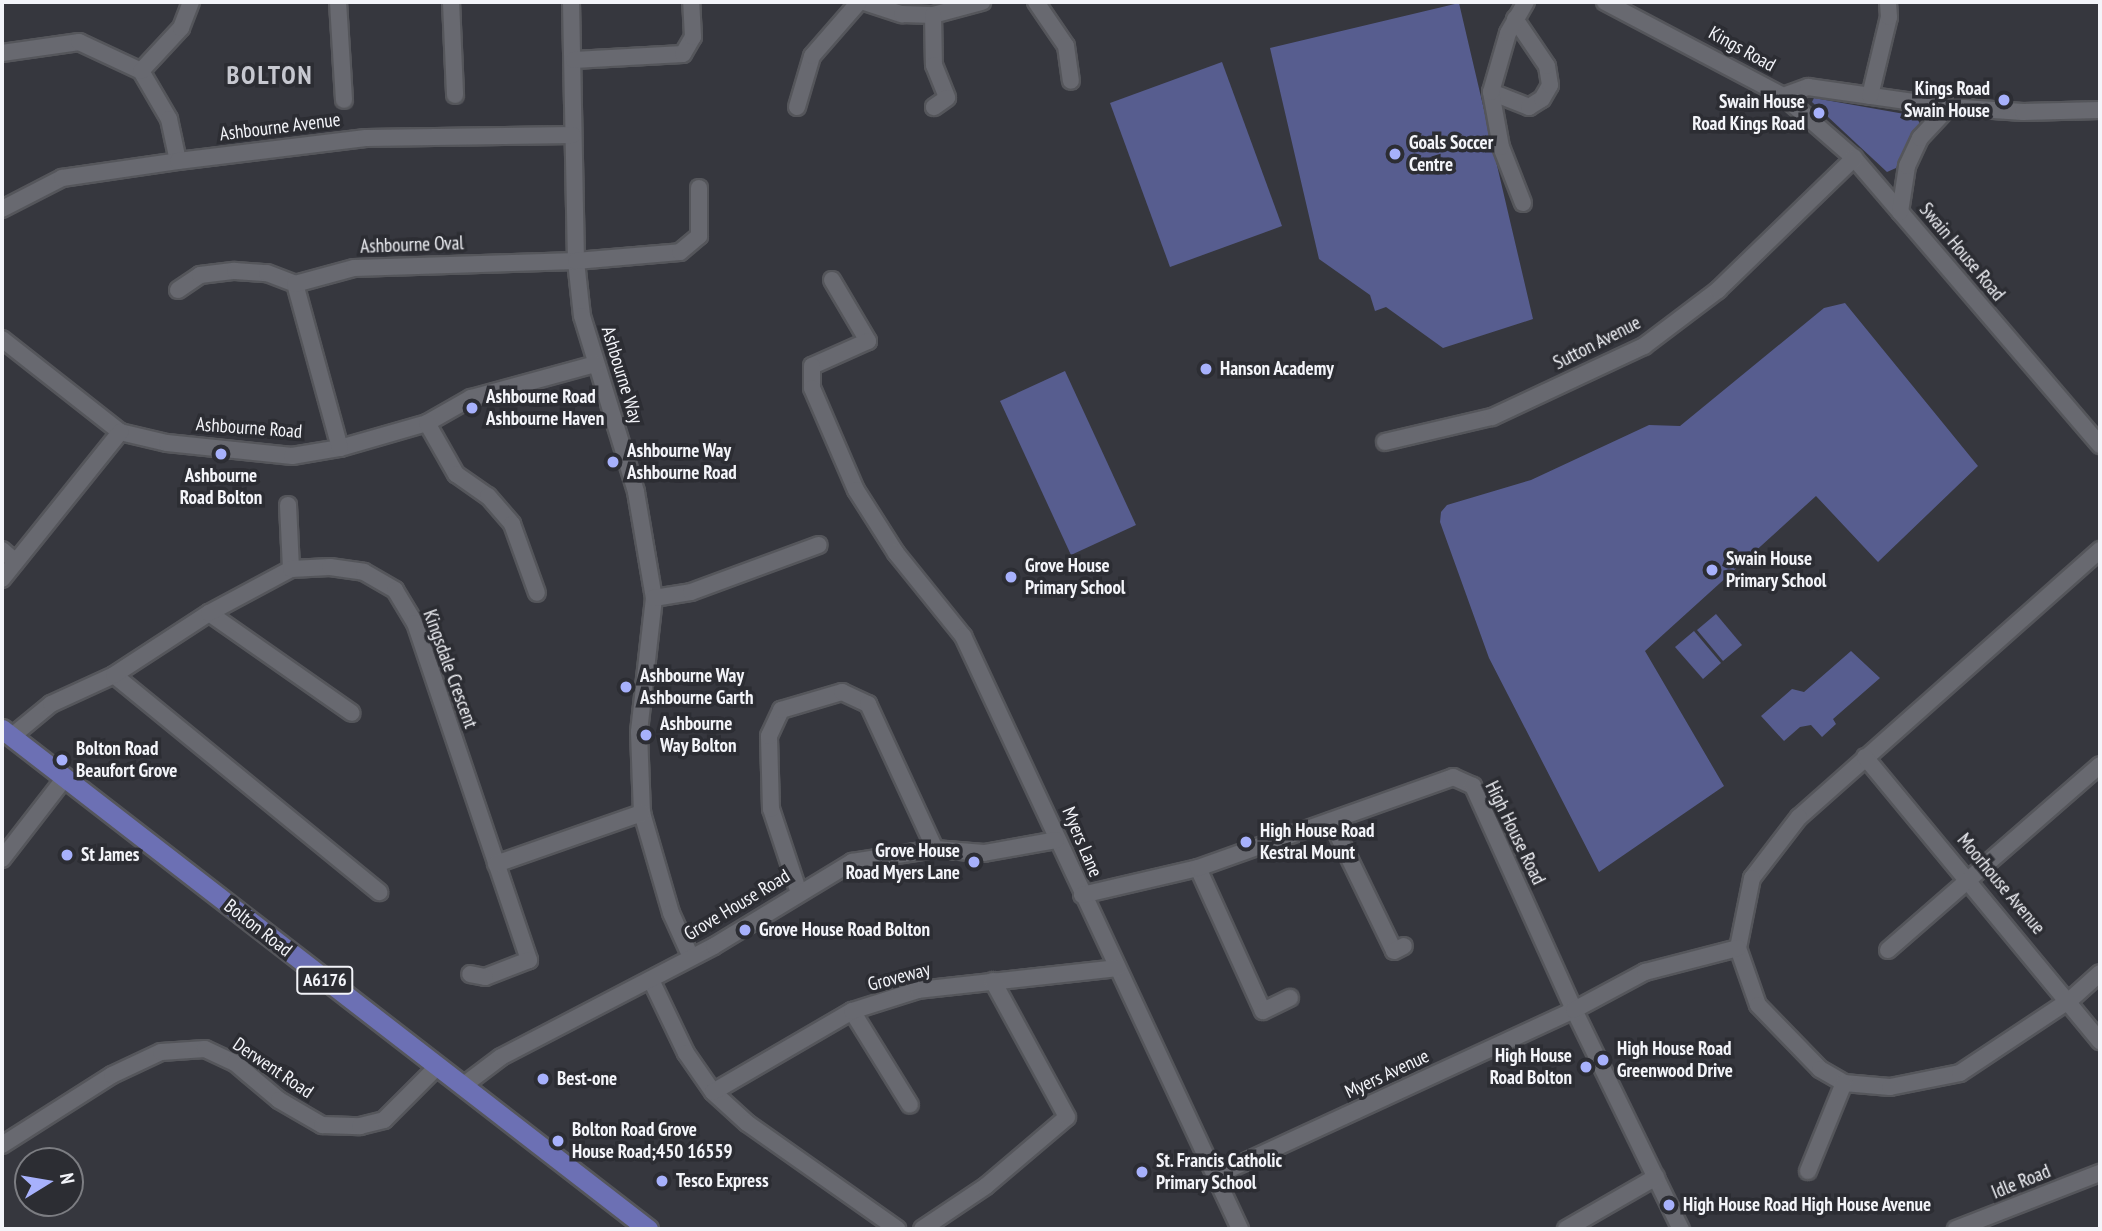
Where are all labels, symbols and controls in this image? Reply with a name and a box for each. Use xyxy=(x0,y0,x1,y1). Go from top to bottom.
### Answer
street label: Kings Road xyxy=(1705,21,1779,77)
district label: BOLTON xyxy=(227,59,313,91)
place label: Kings Road Swain House xyxy=(1904,78,1990,122)
place label: Swain House Road Kings Road xyxy=(1692,91,1805,135)
marker: Kings Road Swain House xyxy=(1996,92,2012,108)
marker: Swain House Road Kings Road xyxy=(1811,105,1827,121)
street label: Ashbourne Avenue xyxy=(218,108,342,146)
place label: Goals Soccer Centre xyxy=(1409,132,1493,176)
marker: Goals Soccer Centre xyxy=(1387,146,1403,162)
street label: Swain House Road xyxy=(1914,198,2010,306)
street label: Ashbourne Oval xyxy=(360,232,464,258)
street label: Sutton Avenue xyxy=(1549,311,1645,375)
street label: Ashbourne Way xyxy=(596,323,648,427)
place label: Hanson Academy xyxy=(1220,358,1335,380)
marker: Hanson Academy xyxy=(1198,361,1214,377)
place label: Ashbourne Road Ashbourne Haven xyxy=(486,386,604,430)
marker: Ashbourne Road Ashbourne Haven xyxy=(464,400,480,416)
street label: Ashbourne Road xyxy=(195,413,303,443)
place label: Ashbourne Way Ashbourne Road xyxy=(627,440,737,484)
marker: Ashbourne Road Bolton xyxy=(213,446,229,462)
marker: Ashbourne Way Ashbourne Road xyxy=(605,454,621,470)
place label: Ashbourne Road Bolton xyxy=(180,465,262,509)
place label: Swain House Primary School xyxy=(1726,548,1827,592)
place label: Grove House Primary School xyxy=(1025,555,1126,599)
marker: Swain House Primary School xyxy=(1704,562,1720,578)
marker: Grove House Primary School xyxy=(1003,569,1019,585)
street label: Kingsdale Crescent xyxy=(418,607,482,731)
place label: Ashbourne Way Ashbourne Garth xyxy=(640,665,754,709)
marker: Ashbourne Way Ashbourne Garth xyxy=(618,679,634,695)
place label: Ashbourne Way Bolton xyxy=(660,713,737,757)
marker: Ashbourne Way Bolton xyxy=(638,727,654,743)
place label: Bolton Road Beaufort Grove xyxy=(76,738,178,782)
marker: Bolton Road Beaufort Grove xyxy=(54,752,70,768)
street label: High House Road xyxy=(1480,778,1550,888)
street label: Myers Lane xyxy=(1057,803,1107,881)
place label: High House Road Kestral Mount xyxy=(1260,820,1375,864)
street label: Moorhouse Avenue xyxy=(1952,829,2050,939)
marker: High House Road Kestral Mount xyxy=(1238,834,1254,850)
place label: Grove House Road Myers Lane xyxy=(846,840,960,884)
place label: St James xyxy=(81,844,139,866)
marker: St James xyxy=(59,847,75,863)
marker: Grove House Road Myers Lane xyxy=(966,854,982,870)
street label: Grove House Road xyxy=(680,865,794,945)
street label: Bolton Road xyxy=(220,894,296,962)
place label: Grove House Road Bolton xyxy=(759,919,930,941)
marker: Grove House Road Bolton xyxy=(737,922,753,938)
street label: Groveway xyxy=(865,958,933,996)
road number: A6176 xyxy=(295,965,355,995)
street label: Derwent Road xyxy=(229,1033,317,1103)
place label: High House Road Greenwood Drive xyxy=(1617,1038,1733,1082)
street label: Myers Avenue xyxy=(1341,1044,1433,1104)
place label: High House Road Bolton xyxy=(1490,1045,1572,1089)
marker: High House Road Greenwood Drive xyxy=(1595,1052,1611,1068)
marker: High House Road Bolton xyxy=(1578,1059,1594,1075)
place label: Best-one xyxy=(557,1068,617,1090)
marker: Best-one xyxy=(535,1071,551,1087)
place label: Bolton Road Grove House Road;450 16559 xyxy=(572,1119,733,1163)
marker: Bolton Road Grove House Road;450 16559 xyxy=(550,1133,566,1149)
north arrow xyxy=(14,1147,84,1217)
place label: St. Francis Catholic Primary School xyxy=(1156,1150,1284,1194)
street label: Idle Road xyxy=(1988,1160,2054,1204)
marker: St. Francis Catholic Primary School xyxy=(1134,1164,1150,1180)
place label: Tesco Express xyxy=(676,1170,769,1192)
text: N xyxy=(55,1171,80,1186)
marker: Tesco Express xyxy=(654,1173,670,1189)
place label: High House Road High House Avenue xyxy=(1683,1194,1932,1216)
marker: High House Road High House Avenue xyxy=(1661,1197,1677,1213)

